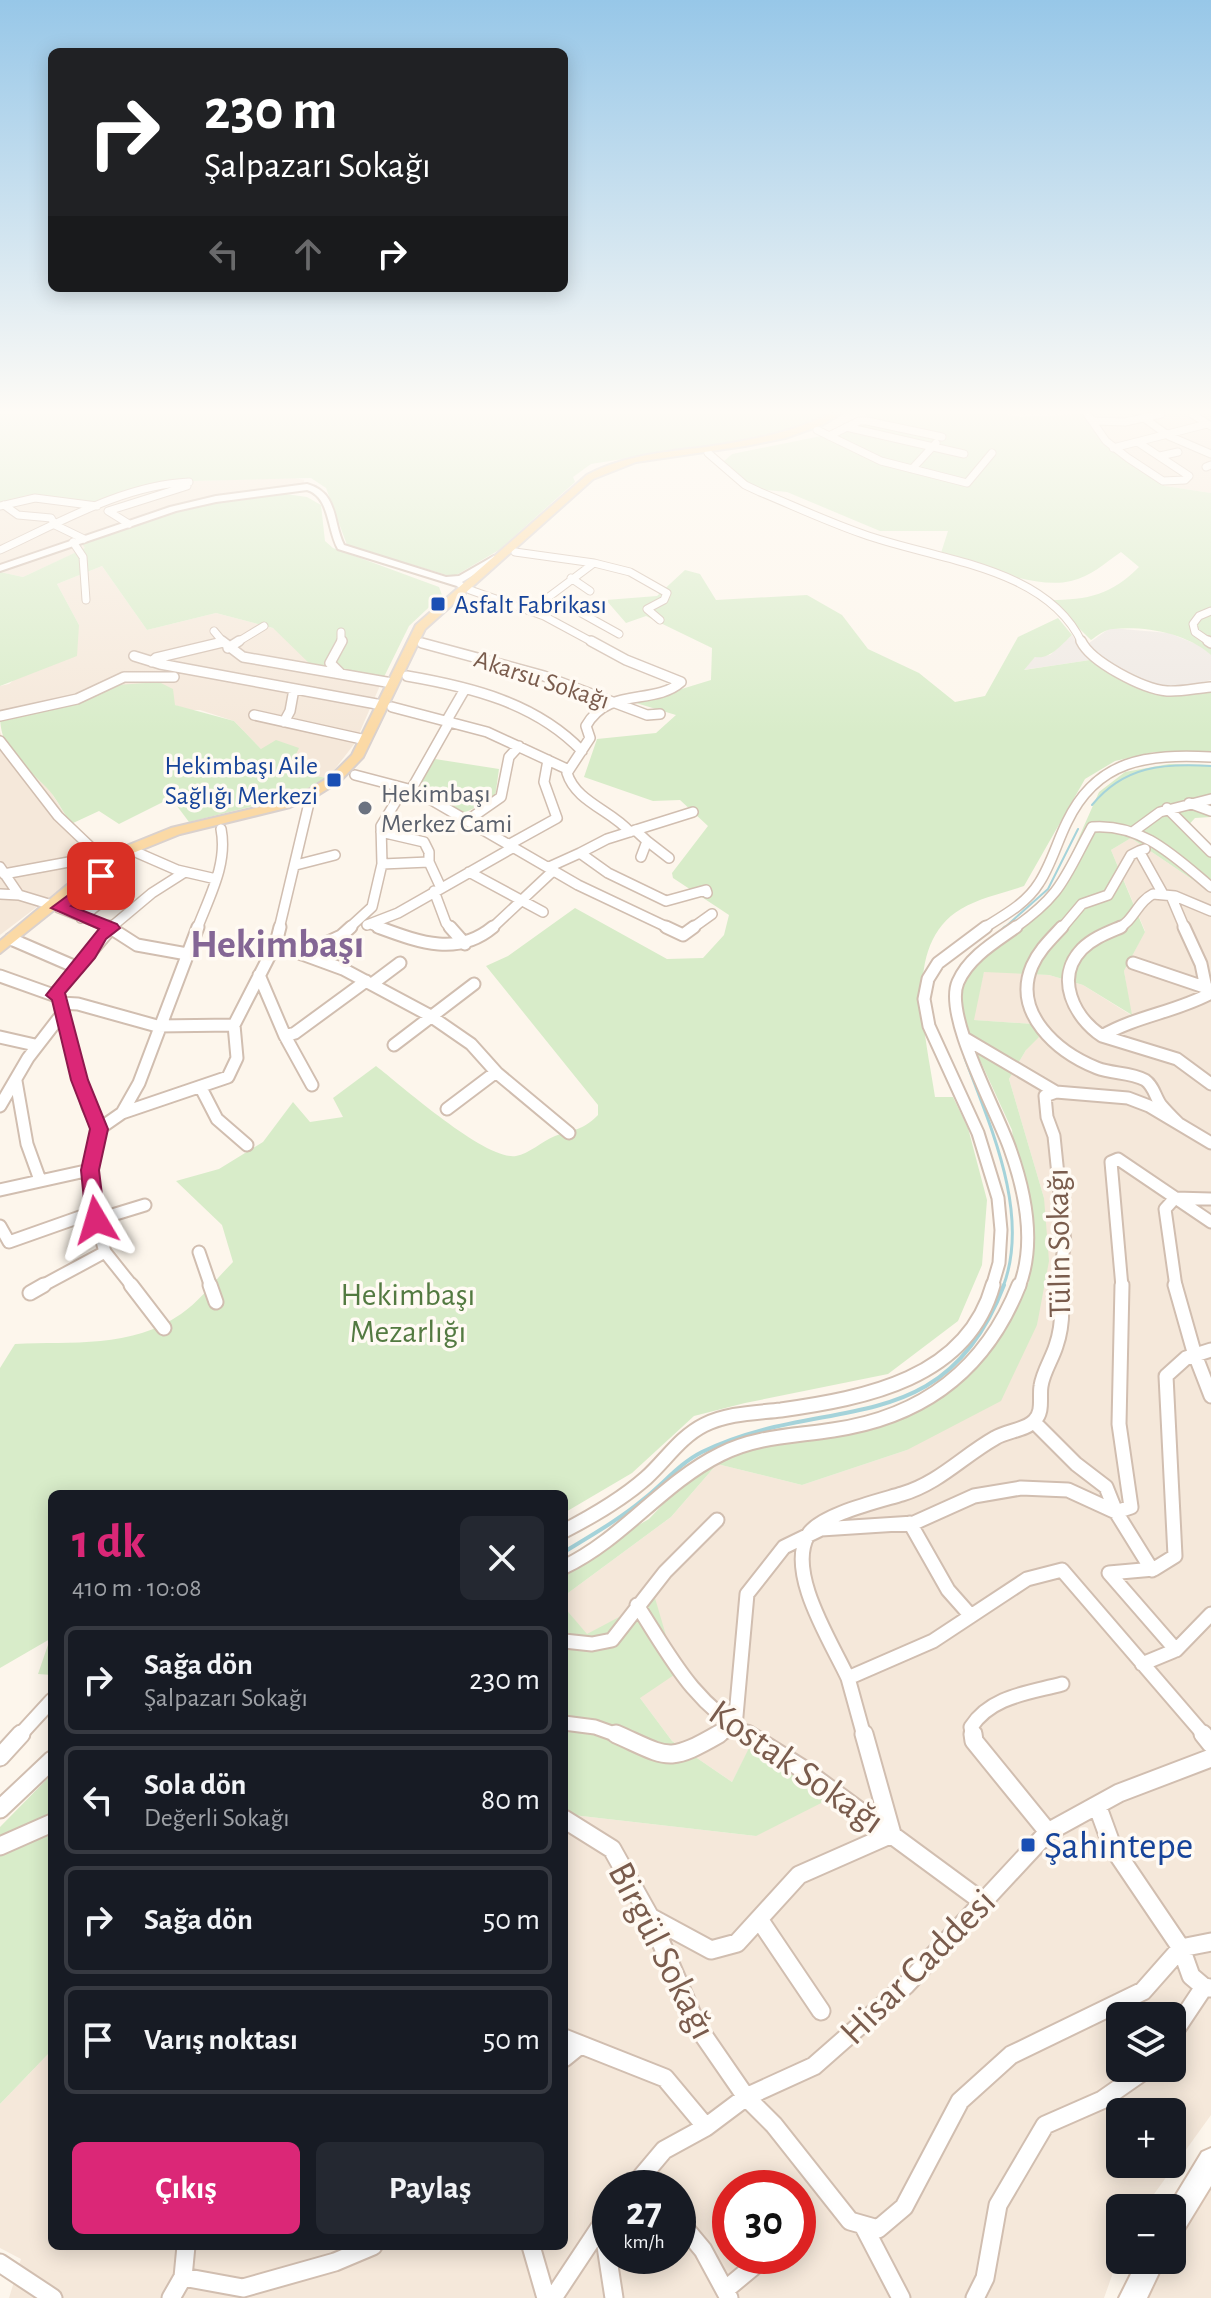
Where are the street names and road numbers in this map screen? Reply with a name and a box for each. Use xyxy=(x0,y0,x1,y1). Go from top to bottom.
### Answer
street label: Akarsu Sokağı xyxy=(471,646,613,714)
street label: Tülin Sokağı xyxy=(1042,1168,1076,1318)
street label: Kostak Sokağı xyxy=(702,1694,890,1842)
street label: Birgül Sokağı xyxy=(600,1856,722,2046)
street label: Hisar Caddesi xyxy=(833,1882,1003,2052)

